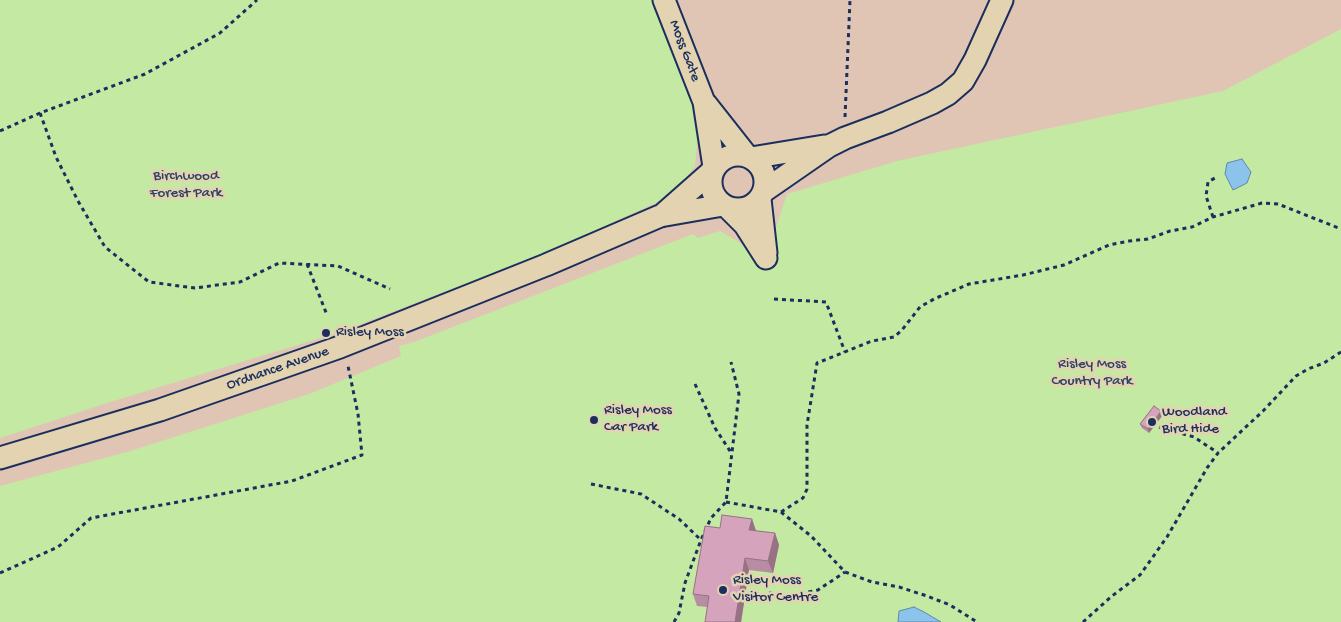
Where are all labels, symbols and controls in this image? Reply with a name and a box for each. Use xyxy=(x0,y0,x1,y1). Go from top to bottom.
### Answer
street label: Moss Gate xyxy=(664,18,704,84)
park label: Birchwood Forest Park xyxy=(150,168,222,203)
place label: Risley Moss xyxy=(336,324,404,342)
marker: Risley Moss xyxy=(320,327,332,339)
street label: Ordnance Avenue xyxy=(224,343,332,395)
park label: Risley Moss Country Park xyxy=(1051,356,1133,391)
place label: Risley Moss Car Park xyxy=(604,402,672,437)
place label: Woodland Bird Hide xyxy=(1162,404,1227,439)
marker: Risley Moss Car Park xyxy=(588,414,600,426)
marker: Woodland Bird Hide xyxy=(1146,416,1158,428)
place label: Risley Moss Visitor Centre xyxy=(733,572,818,607)
marker: Risley Moss Visitor Centre xyxy=(717,584,729,596)

